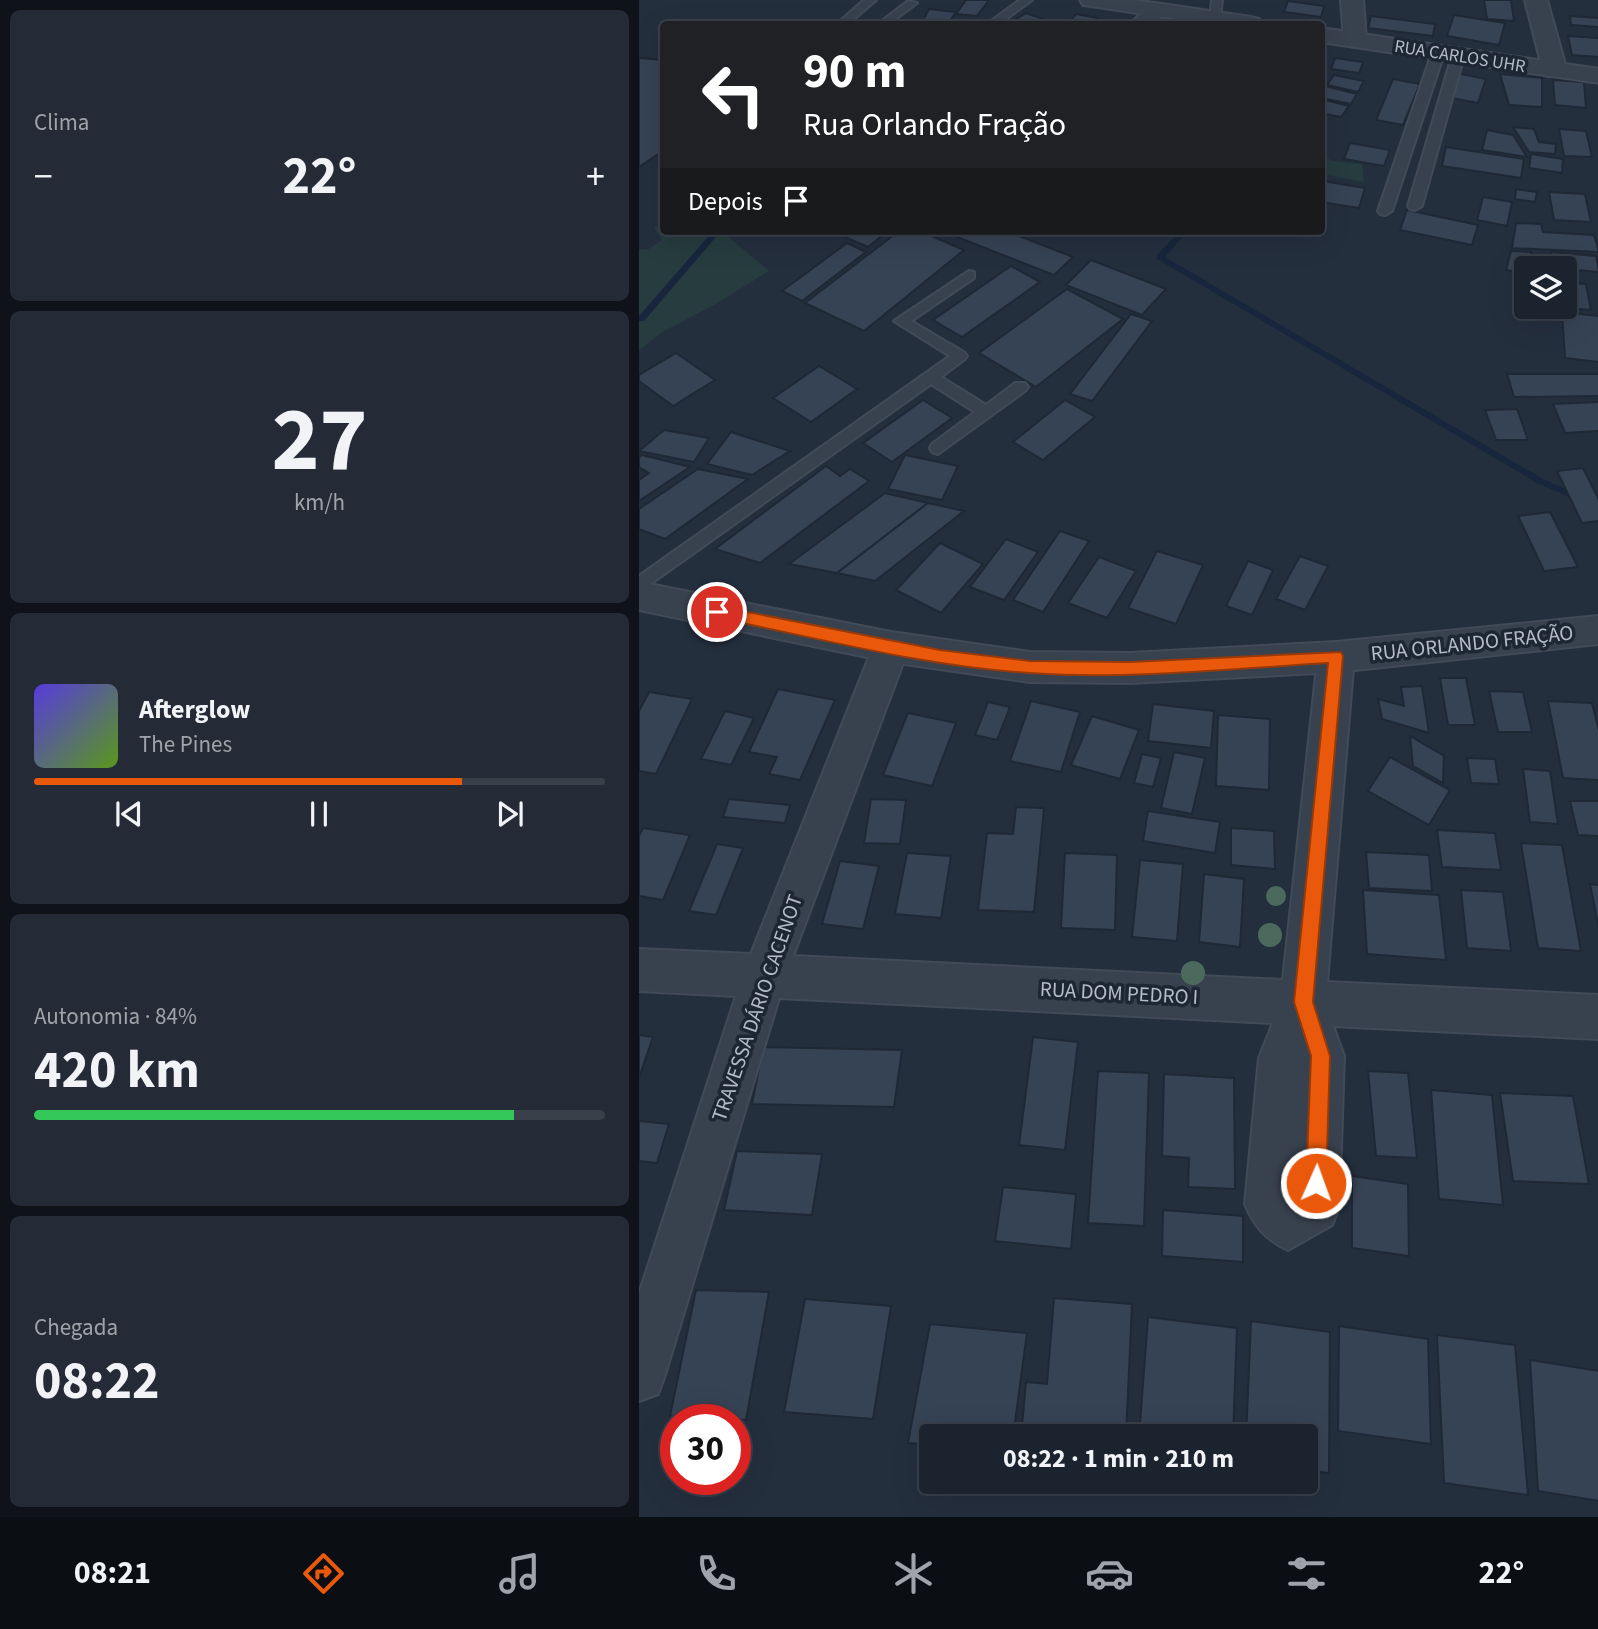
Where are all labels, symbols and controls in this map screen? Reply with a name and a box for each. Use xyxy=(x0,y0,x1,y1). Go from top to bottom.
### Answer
street label: RUA CARLOS UHR xyxy=(1393,34,1527,79)
text: 90 m xyxy=(803,37,907,107)
icon: left xyxy=(688,49,779,140)
text: Rua Orlando Fração xyxy=(803,102,1066,148)
text: Clima xyxy=(34,106,89,139)
text: 22° xyxy=(283,140,356,214)
text: − xyxy=(34,150,53,204)
text: + xyxy=(586,150,605,204)
icon: arrive xyxy=(777,182,815,220)
text: Depois xyxy=(688,183,763,220)
map controls xyxy=(1514,256,1577,319)
button: layers xyxy=(1514,256,1577,319)
text: 27 xyxy=(271,376,368,505)
text: km/h xyxy=(294,486,345,519)
pin xyxy=(687,582,747,642)
icon: arrive xyxy=(698,593,736,631)
street label: RUA ORLANDO FRAÇÃO xyxy=(1369,617,1575,669)
text: Afterglow xyxy=(139,691,250,728)
text: The Pines xyxy=(139,728,232,761)
icon: previous xyxy=(110,795,148,833)
icon: pause xyxy=(300,795,338,833)
icon: next xyxy=(491,795,529,833)
street label: TRAVESSA DÁRIO CACENOT xyxy=(704,891,810,1125)
street label: RUA DOM PEDRO I xyxy=(1039,974,1199,1012)
text: Autonomia · 84% xyxy=(34,1000,197,1033)
text: 420 km xyxy=(34,1034,200,1108)
position arrow xyxy=(1279,1146,1353,1220)
text: Chegada xyxy=(34,1311,118,1344)
text: 08:22 xyxy=(34,1345,159,1419)
speed limit sign: 30 xyxy=(660,1404,751,1495)
text: 08:22 · 1 min · 210 m xyxy=(1003,1440,1234,1477)
icon: directions xyxy=(299,1549,348,1598)
icon: music xyxy=(495,1549,544,1598)
icon: phone xyxy=(692,1549,741,1598)
icon: climate xyxy=(889,1549,938,1598)
icon: car xyxy=(1085,1549,1134,1598)
icon: filters xyxy=(1282,1549,1331,1598)
text: 08:21 xyxy=(74,1550,151,1596)
text: 22° xyxy=(1479,1550,1524,1596)

